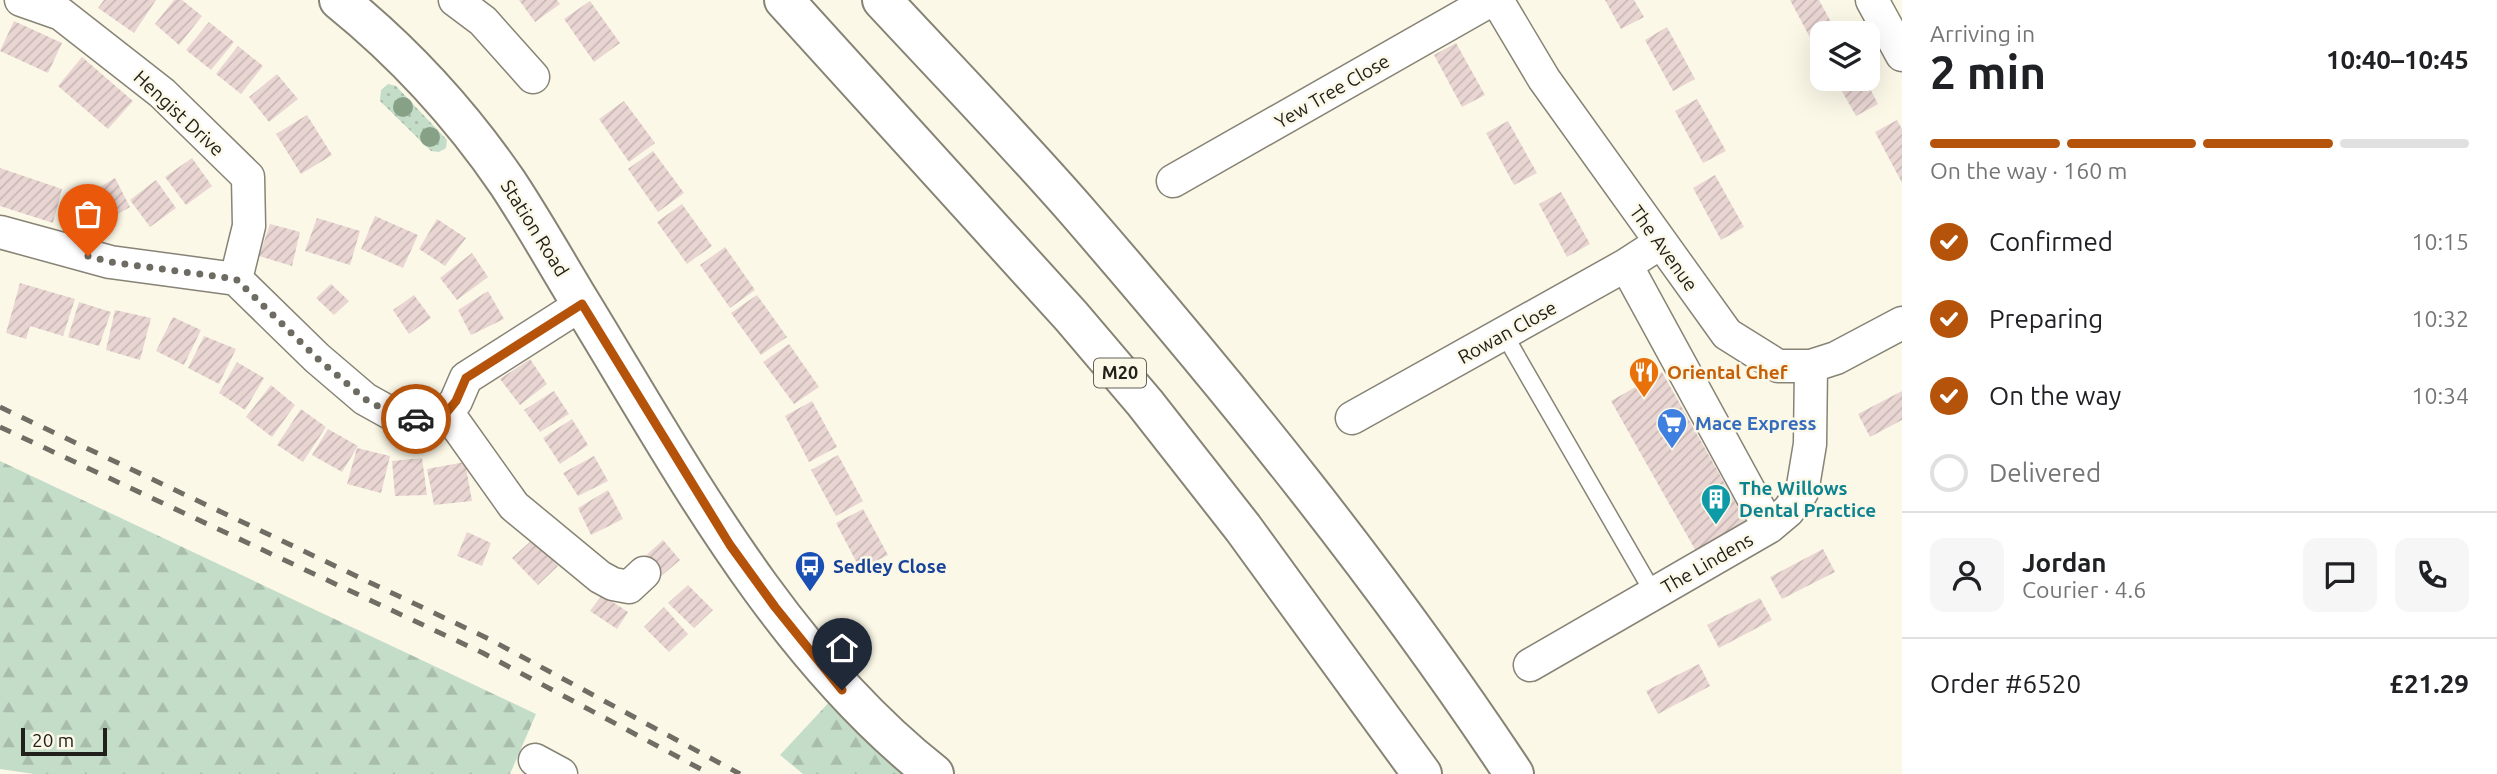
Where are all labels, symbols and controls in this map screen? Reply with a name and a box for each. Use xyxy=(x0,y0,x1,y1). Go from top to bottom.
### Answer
map controls xyxy=(1810,21,1880,91)
button: layers xyxy=(1810,21,1880,91)
text: Arriving in xyxy=(1930,21,2035,46)
text: 10:40–10:45 xyxy=(2326,45,2469,74)
text: 2 min xyxy=(1930,46,2046,98)
street label: Yew Tree Close xyxy=(1271,49,1393,133)
street label: Hengist Drive xyxy=(129,66,229,160)
text: On the way · 160 m xyxy=(1930,158,2127,183)
street label: Station Road xyxy=(497,176,573,280)
pin xyxy=(58,184,118,256)
icon: bag xyxy=(69,195,107,233)
street label: The Avenue xyxy=(1626,201,1702,295)
icon: check xyxy=(1930,223,1968,261)
text: Confirmed xyxy=(1989,227,2113,256)
text: 10:15 xyxy=(2411,229,2469,254)
street label: Rowan Close xyxy=(1454,296,1560,368)
icon: check xyxy=(1930,300,1968,338)
text: Preparing xyxy=(1989,304,2103,333)
text: 10:32 xyxy=(2411,306,2469,331)
restaurant icon: Oriental Chef xyxy=(1627,355,1661,399)
road number: M20 xyxy=(1094,358,1146,388)
place label: Oriental Chef xyxy=(1667,361,1788,383)
icon: check xyxy=(1930,377,1968,415)
text: On the way xyxy=(1989,381,2121,410)
text: 10:34 xyxy=(2411,383,2469,408)
courier xyxy=(381,384,451,454)
icon: car xyxy=(397,400,435,438)
supermarket icon: Mace Express xyxy=(1655,406,1689,450)
place label: Mace Express xyxy=(1695,412,1817,434)
text: Delivered xyxy=(1989,458,2101,487)
place label: The Willows Dental Practice xyxy=(1739,477,1876,521)
building icon: The Willows Dental Practice xyxy=(1699,482,1733,526)
street label: The Lindens xyxy=(1657,528,1757,598)
button: person xyxy=(1930,538,2004,612)
button: chat xyxy=(2303,538,2377,612)
button: phone xyxy=(2395,538,2469,612)
text: Jordan xyxy=(2022,548,2107,577)
bus stop icon: Sedley Close xyxy=(793,549,827,593)
place label: Sedley Close xyxy=(833,555,947,577)
text: Courier · 4.6 xyxy=(2022,577,2146,602)
pin xyxy=(812,618,872,690)
icon: home xyxy=(823,629,861,667)
text: Order #6520 xyxy=(1930,669,2081,698)
text: £21.29 xyxy=(2389,669,2469,698)
scale bar xyxy=(21,725,107,757)
text: 20 m xyxy=(32,729,74,751)

